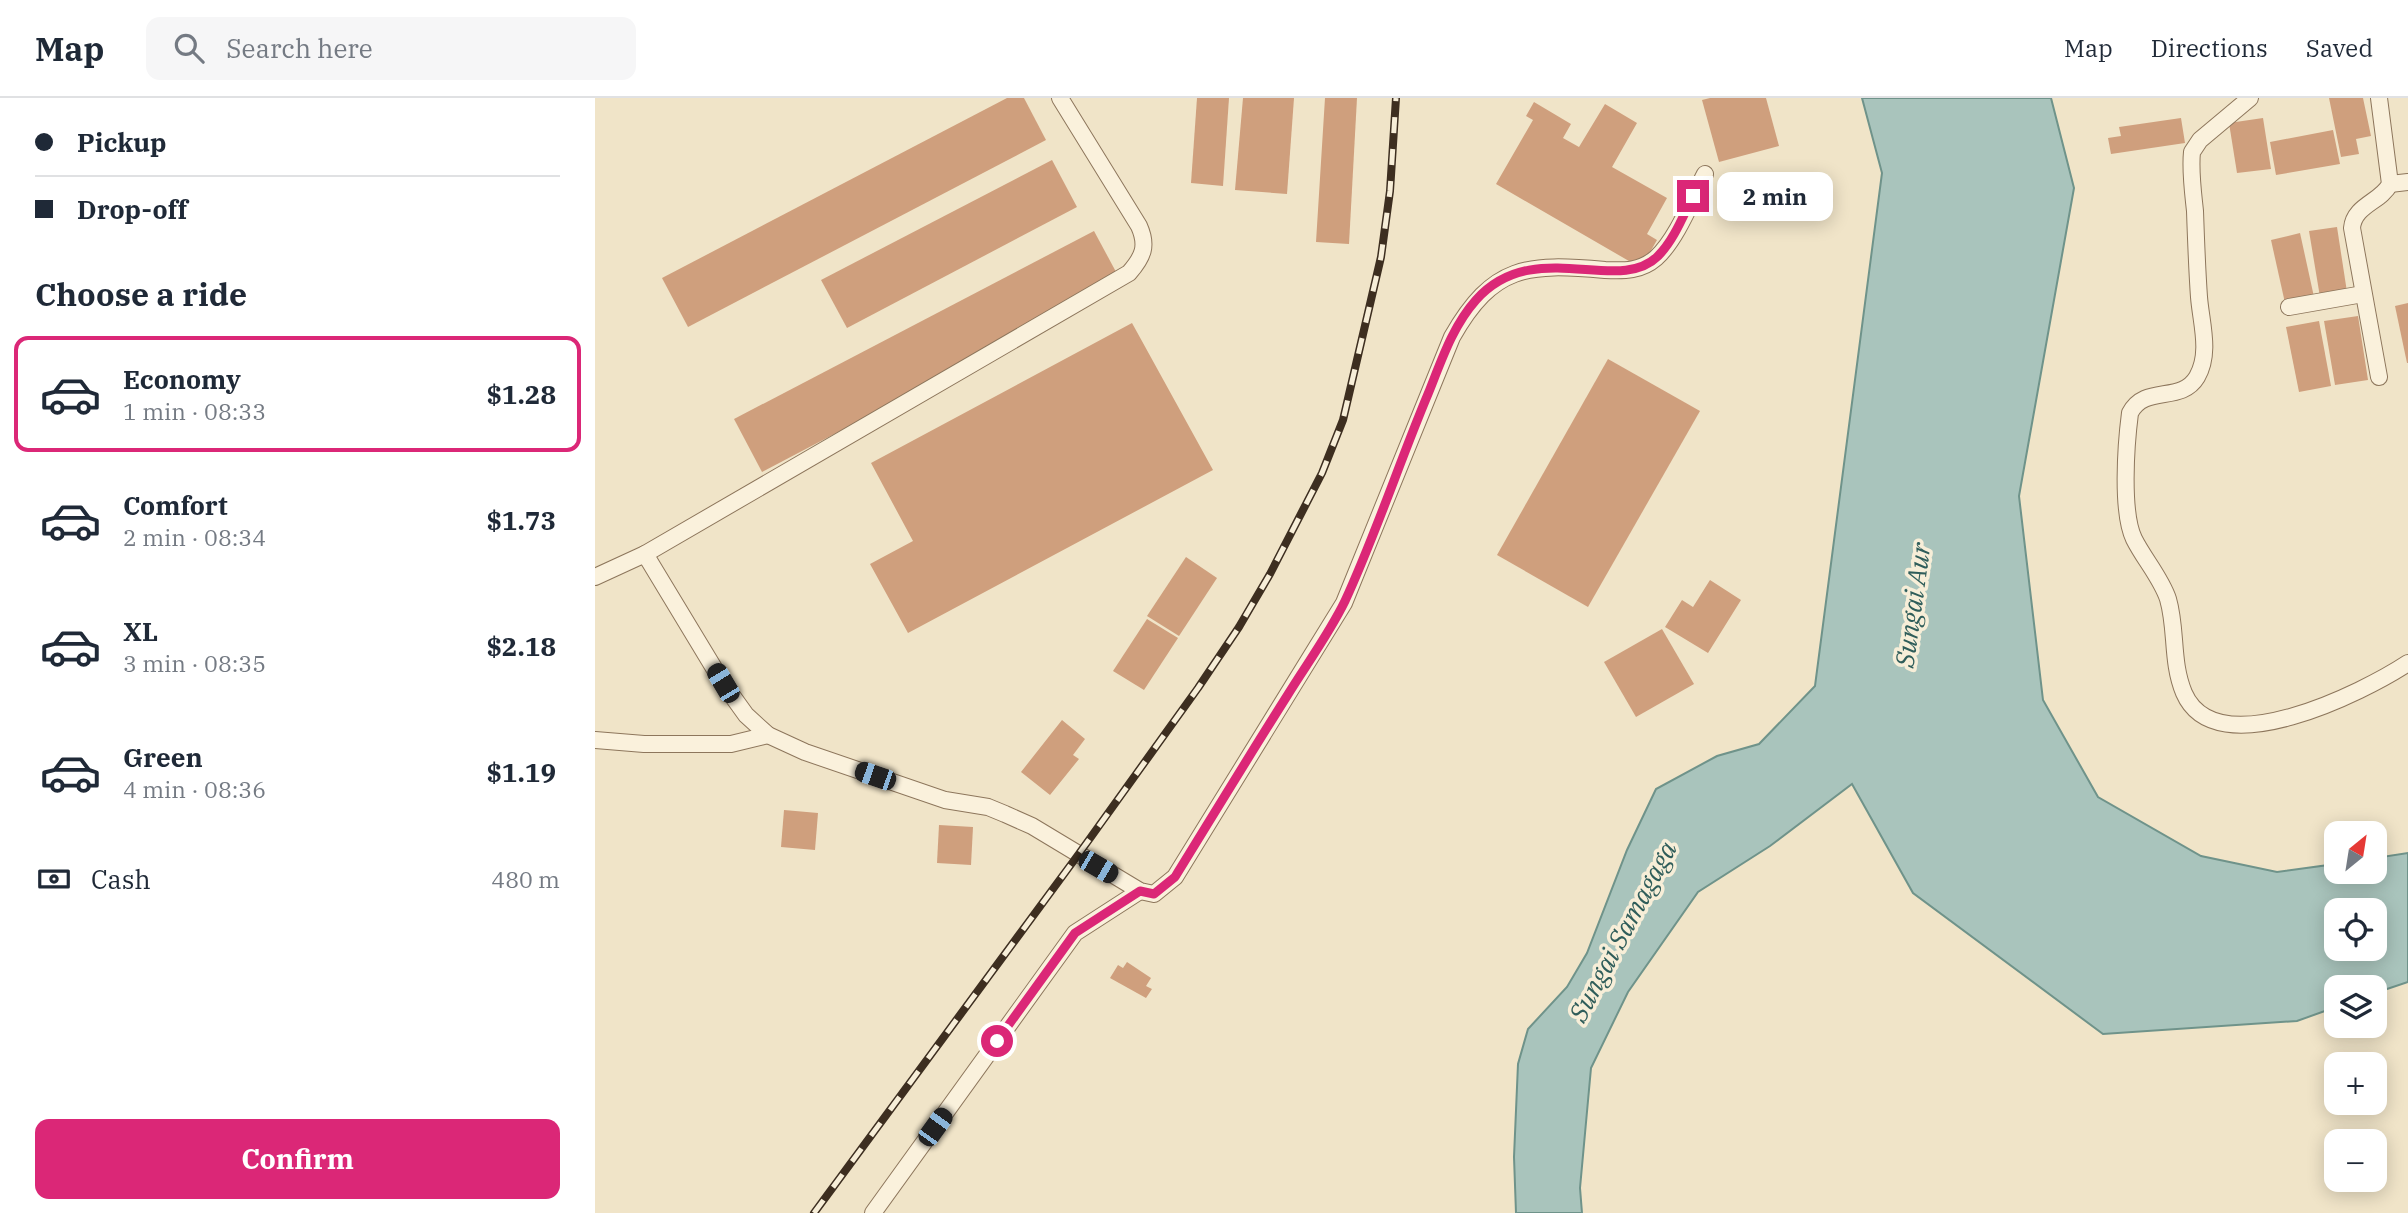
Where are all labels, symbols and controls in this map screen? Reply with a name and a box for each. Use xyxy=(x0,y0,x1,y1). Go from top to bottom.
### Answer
search box xyxy=(146,17,636,80)
text: Map xyxy=(35,27,104,70)
icon: search xyxy=(170,29,208,67)
text: Search here xyxy=(226,31,373,65)
text: Map xyxy=(2064,32,2113,64)
text: Directions xyxy=(2151,32,2268,64)
text: Saved xyxy=(2306,32,2373,64)
text: Pickup xyxy=(77,125,167,159)
callout: 2 min xyxy=(1717,172,1833,220)
route end xyxy=(1677,180,1709,212)
text: 2 min xyxy=(1743,181,1807,211)
text: Drop-off xyxy=(77,192,188,226)
text: Choose a ride xyxy=(35,273,247,315)
text: Economy xyxy=(123,362,241,396)
icon: car xyxy=(39,363,102,426)
text: $1.28 xyxy=(486,377,556,411)
text: 1 min · 08:33 xyxy=(123,396,266,426)
text: Comfort xyxy=(123,488,228,522)
icon: car xyxy=(39,489,102,552)
text: $1.73 xyxy=(486,503,556,537)
text: 2 min · 08:34 xyxy=(123,522,266,552)
water label: Sungai Aur xyxy=(1886,540,1938,670)
text: XL xyxy=(123,614,158,648)
icon: car xyxy=(39,615,102,678)
text: $2.18 xyxy=(486,629,556,663)
text: 3 min · 08:35 xyxy=(123,648,266,678)
car xyxy=(704,660,743,706)
text: Green xyxy=(123,740,203,774)
icon: car xyxy=(39,741,102,804)
text: $1.19 xyxy=(486,755,556,789)
car xyxy=(852,759,899,793)
text: 4 min · 08:36 xyxy=(123,774,266,804)
north arrow xyxy=(2324,821,2387,884)
map controls xyxy=(2324,821,2387,1192)
water label: Sungai Samagaga xyxy=(1560,835,1684,1028)
car xyxy=(1075,847,1122,887)
icon: cash xyxy=(35,860,73,898)
text: Cash xyxy=(91,862,151,896)
text: 480 m xyxy=(491,864,560,894)
button: locate xyxy=(2324,898,2387,961)
button: layers xyxy=(2324,975,2387,1038)
route start xyxy=(981,1025,1013,1057)
button: + xyxy=(2324,1052,2387,1115)
car xyxy=(915,1104,956,1150)
button: Confirm xyxy=(35,1119,560,1199)
button: − xyxy=(2324,1129,2387,1192)

